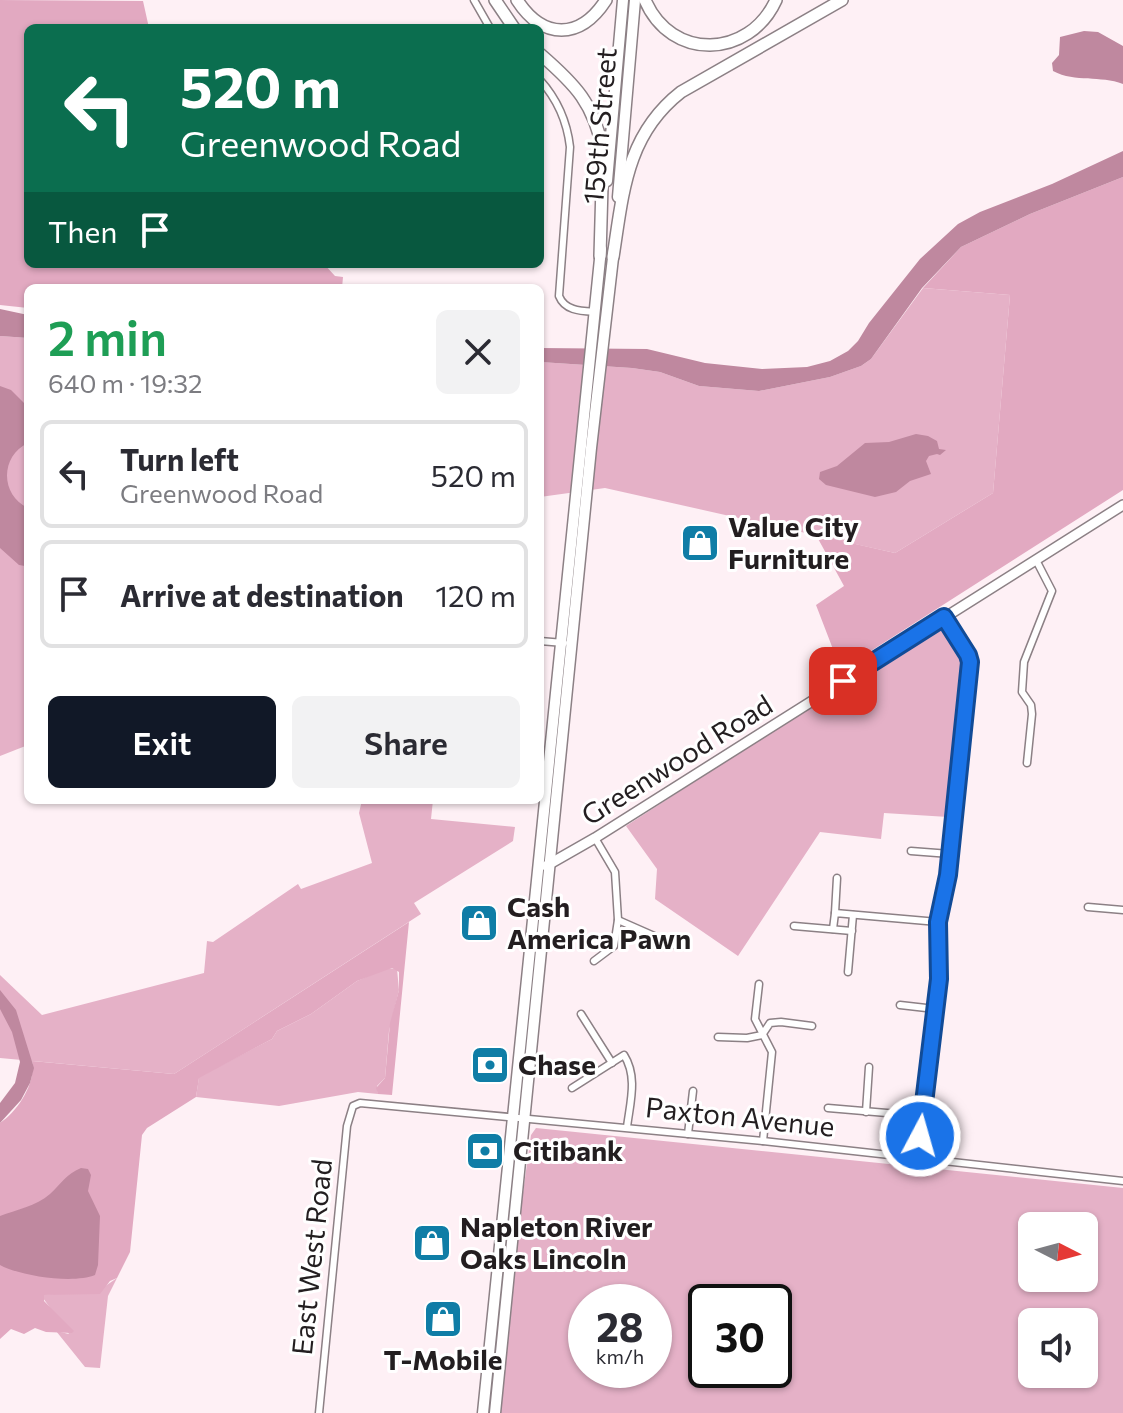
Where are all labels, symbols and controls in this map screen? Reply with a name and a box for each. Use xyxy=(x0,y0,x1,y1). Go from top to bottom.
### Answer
street label: 159th Street xyxy=(575,46,623,206)
text: 520 m xyxy=(180,51,341,120)
icon: left xyxy=(48,56,152,160)
text: Greenwood Road xyxy=(180,120,461,164)
icon: arrive xyxy=(133,208,177,252)
text: Then xyxy=(48,212,117,249)
text: 2 min xyxy=(48,307,167,366)
button: close xyxy=(436,310,520,394)
text: 640 m · 19:32 xyxy=(48,367,202,398)
text: Turn left xyxy=(120,440,239,477)
icon: left xyxy=(52,452,96,496)
text: 520 m xyxy=(431,456,516,493)
text: Greenwood Road xyxy=(120,477,323,508)
place label: Value City Furniture xyxy=(728,509,859,575)
shop icon: Value City Furniture xyxy=(679,522,721,564)
icon: arrive xyxy=(52,572,96,616)
text: Arrive at destination xyxy=(120,576,404,613)
text: 120 m xyxy=(435,576,516,613)
pin xyxy=(809,647,877,715)
icon: arrive xyxy=(821,659,865,703)
street label: Greenwood Road xyxy=(575,687,778,832)
button: Exit xyxy=(48,696,276,788)
button: Share xyxy=(292,696,520,788)
place label: Cash America Pawn xyxy=(507,889,691,955)
shop icon: Cash America Pawn xyxy=(458,902,500,944)
bank icon: Chase xyxy=(469,1044,511,1086)
place label: Chase xyxy=(518,1047,596,1081)
street label: Paxton Avenue xyxy=(644,1089,836,1143)
position arrow xyxy=(878,1094,962,1178)
bank icon: Citibank xyxy=(464,1130,506,1172)
place label: Citibank xyxy=(513,1133,623,1167)
street label: East West Road xyxy=(284,1157,338,1357)
place label: Napleton River Oaks Lincoln xyxy=(460,1209,653,1275)
north arrow xyxy=(1018,1212,1098,1292)
map controls xyxy=(1018,1212,1098,1388)
shop icon: Napleton River Oaks Lincoln xyxy=(411,1222,453,1264)
speed limit sign: 30 xyxy=(688,1284,792,1388)
shop icon: T-Mobile xyxy=(422,1298,464,1340)
text: 28 xyxy=(596,1301,644,1350)
button: sound xyxy=(1018,1308,1098,1388)
place label: T-Mobile xyxy=(383,1342,503,1376)
text: km/h xyxy=(596,1344,644,1368)

